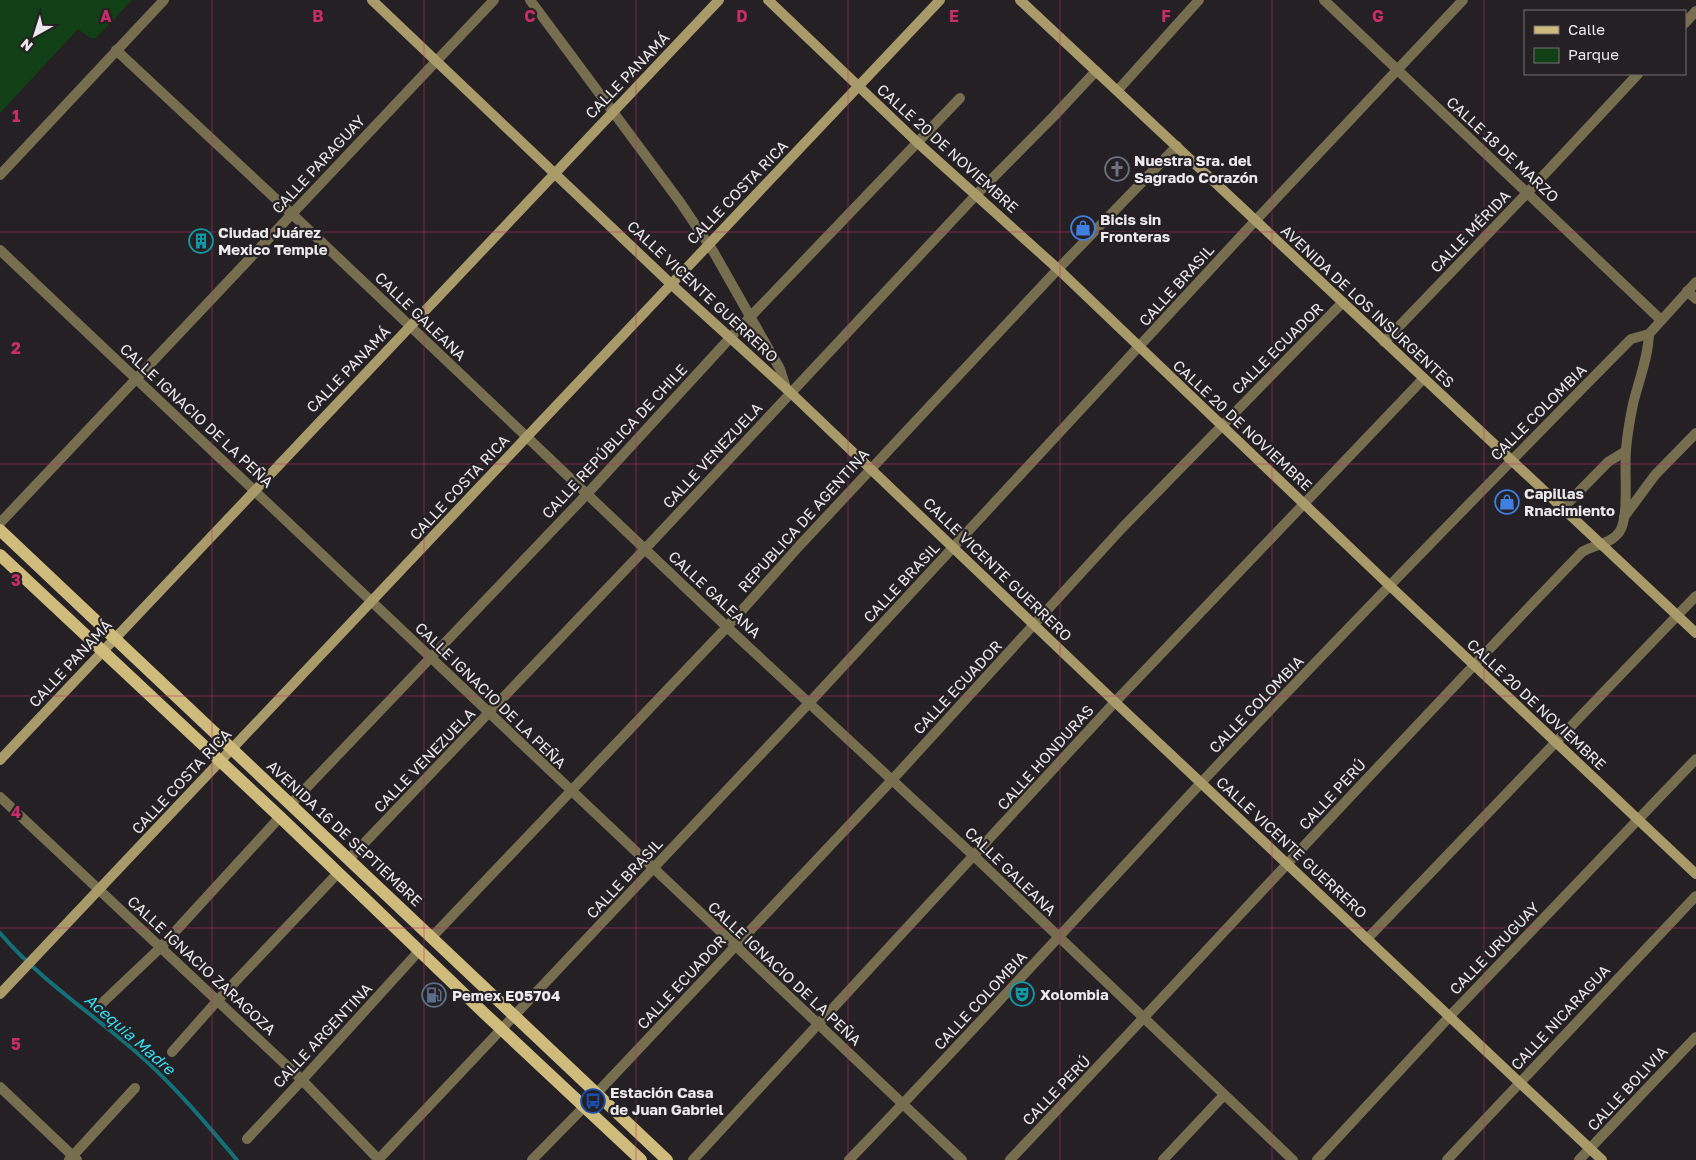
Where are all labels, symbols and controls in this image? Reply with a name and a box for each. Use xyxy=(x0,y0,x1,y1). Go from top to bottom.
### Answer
text: A xyxy=(100,6,112,26)
text: B xyxy=(312,6,324,26)
text: C xyxy=(524,6,536,26)
text: D xyxy=(736,6,748,26)
text: E xyxy=(949,6,959,26)
text: F xyxy=(1161,6,1171,26)
text: G xyxy=(1372,6,1384,26)
north arrow xyxy=(10,10,60,60)
legend xyxy=(1524,10,1686,75)
text: Calle xyxy=(1568,20,1605,38)
street label: CALLE PANAMÁ xyxy=(581,28,673,122)
text: N xyxy=(17,36,36,55)
text: Parque xyxy=(1568,45,1619,63)
street label: CALLE 20 DE NOVIEMBRE xyxy=(874,80,1022,216)
street label: CALLE 18 DE MARZO xyxy=(1443,92,1563,206)
text: 1 xyxy=(12,106,20,126)
street label: CALLE PARAGUAY xyxy=(268,111,368,217)
street label: CALLE COSTA RICA xyxy=(683,136,791,248)
place label: Nuestra Sra. del Sagrado Corazón xyxy=(1134,151,1258,186)
church icon: Nuestra Sra. del Sagrado Corazón xyxy=(1104,156,1130,182)
street label: CALLE MÉRIDA xyxy=(1426,186,1514,276)
place label: Bicis sin Fronteras xyxy=(1100,210,1170,245)
shop icon: Bicis sin Fronteras xyxy=(1070,215,1096,241)
street label: CALLE VICENTE GUERRERO xyxy=(624,216,782,366)
street label: AVENIDA DE LOS INSURGENTES xyxy=(1278,221,1458,391)
place label: Ciudad Juárez Mexico Temple xyxy=(218,223,328,258)
building icon: Ciudad Juárez Mexico Temple xyxy=(188,228,214,254)
street label: CALLE BRASIL xyxy=(1135,240,1217,329)
street label: CALLE GALEANA xyxy=(372,268,470,364)
street label: CALLE ECUADOR xyxy=(1228,299,1326,397)
street label: CALLE PANAMÁ xyxy=(302,322,394,416)
text: 2 xyxy=(11,338,21,358)
street label: CALLE IGNACIO DE LA PEÑA xyxy=(117,339,277,491)
street label: CALLE 20 DE NOVIEMBRE xyxy=(1170,356,1316,494)
street label: CALLE REPÚBLICA DE CHILE xyxy=(538,360,690,522)
street label: CALLE COLOMBIA xyxy=(1486,360,1590,464)
street label: CALLE VENEZUELA xyxy=(658,398,766,512)
street label: CALLE COSTA RICA xyxy=(406,431,512,543)
street label: REPUBLICA DE AGENTINA xyxy=(734,445,872,595)
place label: Capillas Rnacimiento xyxy=(1524,484,1615,519)
shop icon: Capillas Rnacimiento xyxy=(1494,489,1520,515)
street label: CALLE VICENTE GUERRERO xyxy=(920,493,1076,645)
street label: CALLE BRASIL xyxy=(859,538,943,626)
street label: CALLE GALEANA xyxy=(665,547,765,641)
text: 3 xyxy=(11,570,21,590)
street label: CALLE PANAMÁ xyxy=(25,616,115,710)
street label: CALLE IGNACIO DE LA PEÑA xyxy=(412,618,570,772)
street label: CALLE 20 DE NOVIEMBRE xyxy=(1464,635,1610,773)
street label: CALLE ECUADOR xyxy=(909,636,1005,738)
street label: CALLE COLOMBIA xyxy=(1205,652,1307,756)
street label: CALLE HONDURAS xyxy=(993,701,1097,813)
street label: CALLE VENEZUELA xyxy=(370,704,478,816)
street label: CALLE COSTA RICA xyxy=(128,725,234,837)
street label: CALLE PERÚ xyxy=(1295,755,1369,833)
street label: AVENIDA 16 DE SEPTIEMBRE xyxy=(264,756,426,910)
street label: CALLE VICENTE GUERRERO xyxy=(1213,772,1371,922)
text: 4 xyxy=(11,802,21,822)
street label: CALLE GALEANA xyxy=(962,823,1060,919)
street label: CALLE BRASIL xyxy=(582,834,666,922)
street label: CALLE IGNACIO ZARAGOZA xyxy=(124,892,280,1038)
street label: CALLE IGNACIO DE LA PEÑA xyxy=(705,897,865,1049)
street label: CALLE URUGUAY xyxy=(1445,898,1543,998)
street label: CALLE ECUADOR xyxy=(633,931,729,1033)
street label: CALLE COLOMBIA xyxy=(930,947,1030,1053)
street label: CALLE NICARAGUA xyxy=(1507,961,1613,1073)
street label: CALLE ARGENTINA xyxy=(269,979,375,1091)
theatre icon: Xolombia xyxy=(1009,981,1035,1007)
fuel station icon: Pemex E05704 xyxy=(421,982,447,1008)
place label: Xolombia xyxy=(1040,985,1109,1003)
place label: Pemex E05704 xyxy=(452,986,560,1004)
water label: Acequia Madre xyxy=(81,989,181,1080)
text: 5 xyxy=(11,1034,21,1054)
street label: CALLE BOLIVIA xyxy=(1583,1042,1671,1134)
street label: CALLE PERÚ xyxy=(1018,1051,1094,1129)
place label: Estación Casa de Juan Gabriel xyxy=(610,1083,724,1118)
bus stop icon: Estación Casa de Juan Gabriel xyxy=(580,1088,606,1114)

